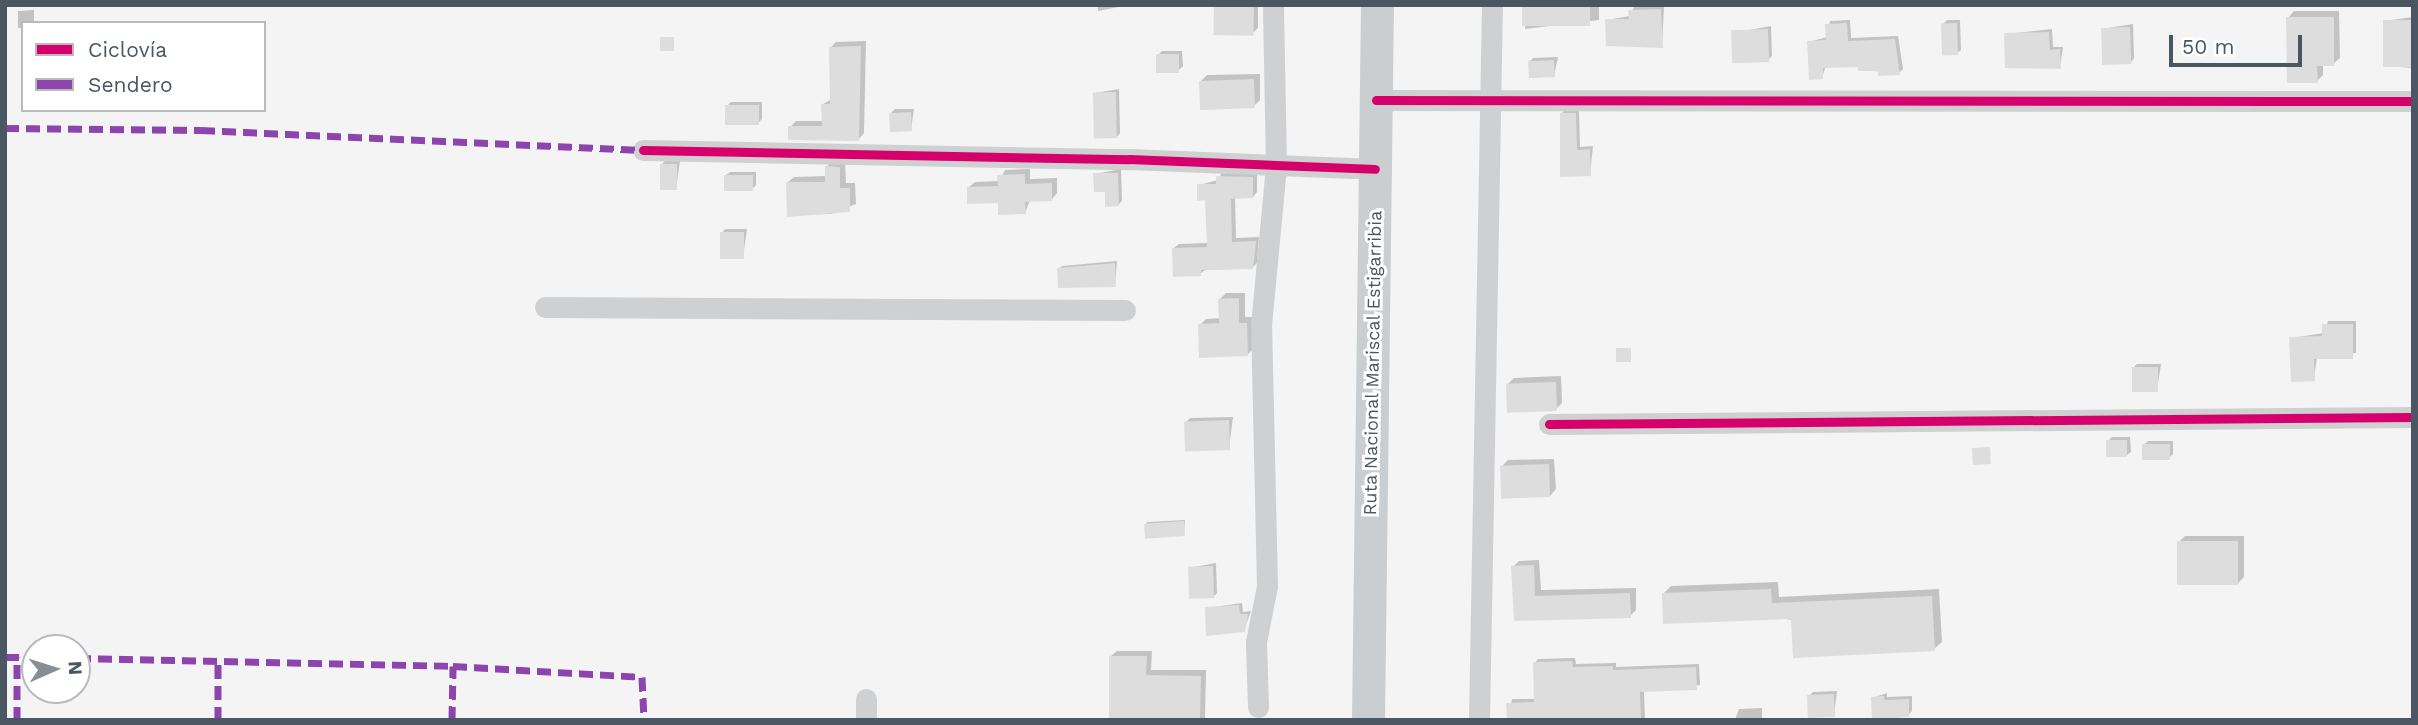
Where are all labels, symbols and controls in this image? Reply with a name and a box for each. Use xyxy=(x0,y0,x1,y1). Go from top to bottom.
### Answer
legend xyxy=(21,21,266,112)
scale bar xyxy=(2173,21,2306,65)
text: 50 m xyxy=(2182,34,2234,59)
text: Ciclovía xyxy=(88,37,167,62)
text: Sendero xyxy=(88,72,173,97)
street label: Ruta Nacional Mariscal Estigarribia xyxy=(1360,210,1386,516)
north arrow xyxy=(21,634,91,704)
text: N xyxy=(64,660,87,676)

